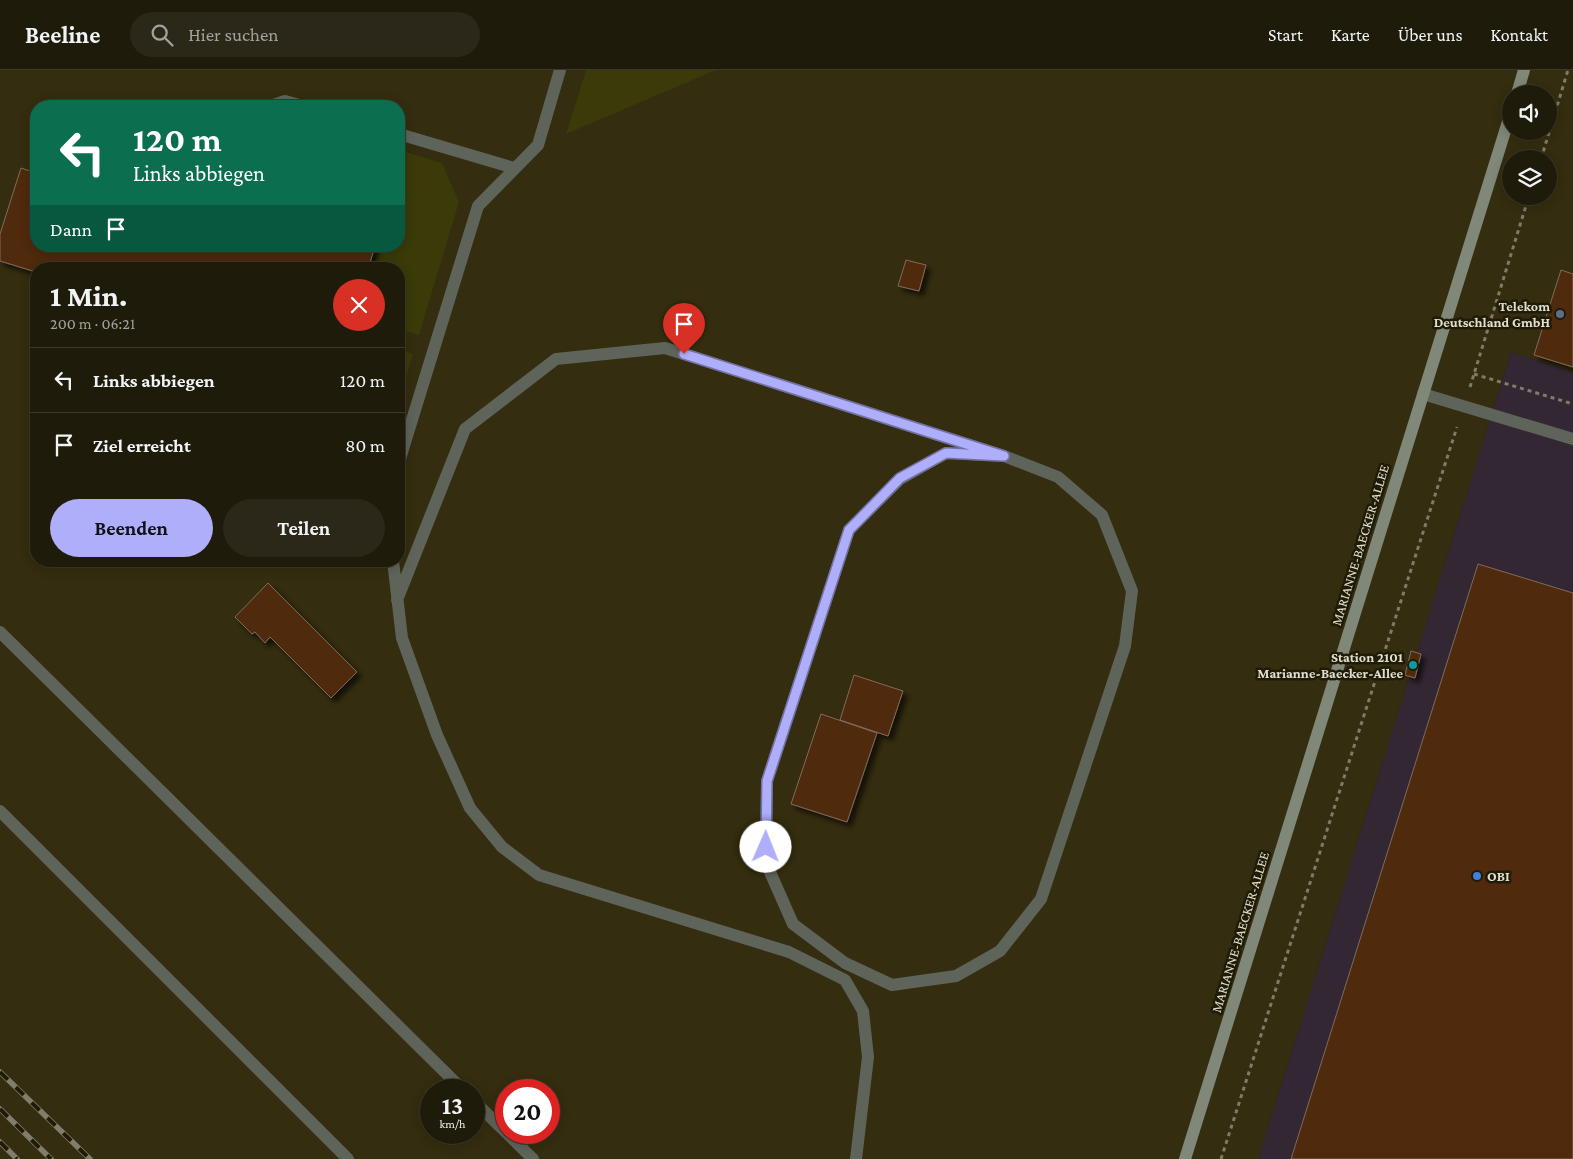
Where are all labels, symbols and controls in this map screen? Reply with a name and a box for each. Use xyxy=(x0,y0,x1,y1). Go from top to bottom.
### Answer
search box xyxy=(130,12,480,57)
text: Beeline xyxy=(25,21,100,48)
icon: search xyxy=(148,21,176,49)
text: Hier suchen xyxy=(188,24,279,45)
text: Start xyxy=(1268,25,1303,45)
text: Karte xyxy=(1331,25,1370,45)
text: Über uns xyxy=(1398,25,1463,45)
text: Kontakt xyxy=(1491,25,1548,45)
map controls xyxy=(1502,85,1557,205)
button: sound xyxy=(1502,85,1557,140)
icon: left xyxy=(50,120,115,185)
text: 120 m xyxy=(133,120,222,159)
button: layers xyxy=(1502,150,1557,205)
text: Links abbiegen xyxy=(133,161,265,186)
icon: arrive xyxy=(102,215,130,243)
text: Dann xyxy=(50,219,92,240)
text: 1 Min. xyxy=(50,279,127,312)
button: close xyxy=(333,279,385,331)
place label: Telekom Deutschland GmbH xyxy=(1434,298,1550,330)
pin xyxy=(663,303,705,354)
marker: Telekom Deutschland GmbH xyxy=(1554,308,1566,320)
icon: arrive xyxy=(670,310,698,338)
text: 200 m · 06:21 xyxy=(50,315,135,332)
icon: left xyxy=(50,366,78,394)
text: Links abbiegen xyxy=(93,370,215,391)
text: 120 m xyxy=(340,370,385,391)
icon: arrive xyxy=(50,431,78,459)
text: Ziel erreicht xyxy=(93,435,191,456)
text: 80 m xyxy=(345,435,385,456)
street label: MARIANNE-BAECKER-ALLEE xyxy=(1328,462,1392,627)
button: Beenden xyxy=(50,499,213,557)
button: Teilen xyxy=(223,499,385,557)
place label: Station 2101 Marianne-Baecker-Allee xyxy=(1257,649,1403,681)
marker: Station 2101 Marianne-Baecker-Allee xyxy=(1407,659,1419,671)
position arrow xyxy=(739,820,791,872)
street label: MARIANNE-BAECKER-ALLEE xyxy=(1208,849,1272,1014)
place label: OBI xyxy=(1487,868,1510,884)
marker: OBI xyxy=(1471,870,1483,882)
speed limit sign: 20 xyxy=(495,1079,560,1144)
text: 13 xyxy=(442,1092,463,1119)
text: km/h xyxy=(440,1117,465,1131)

